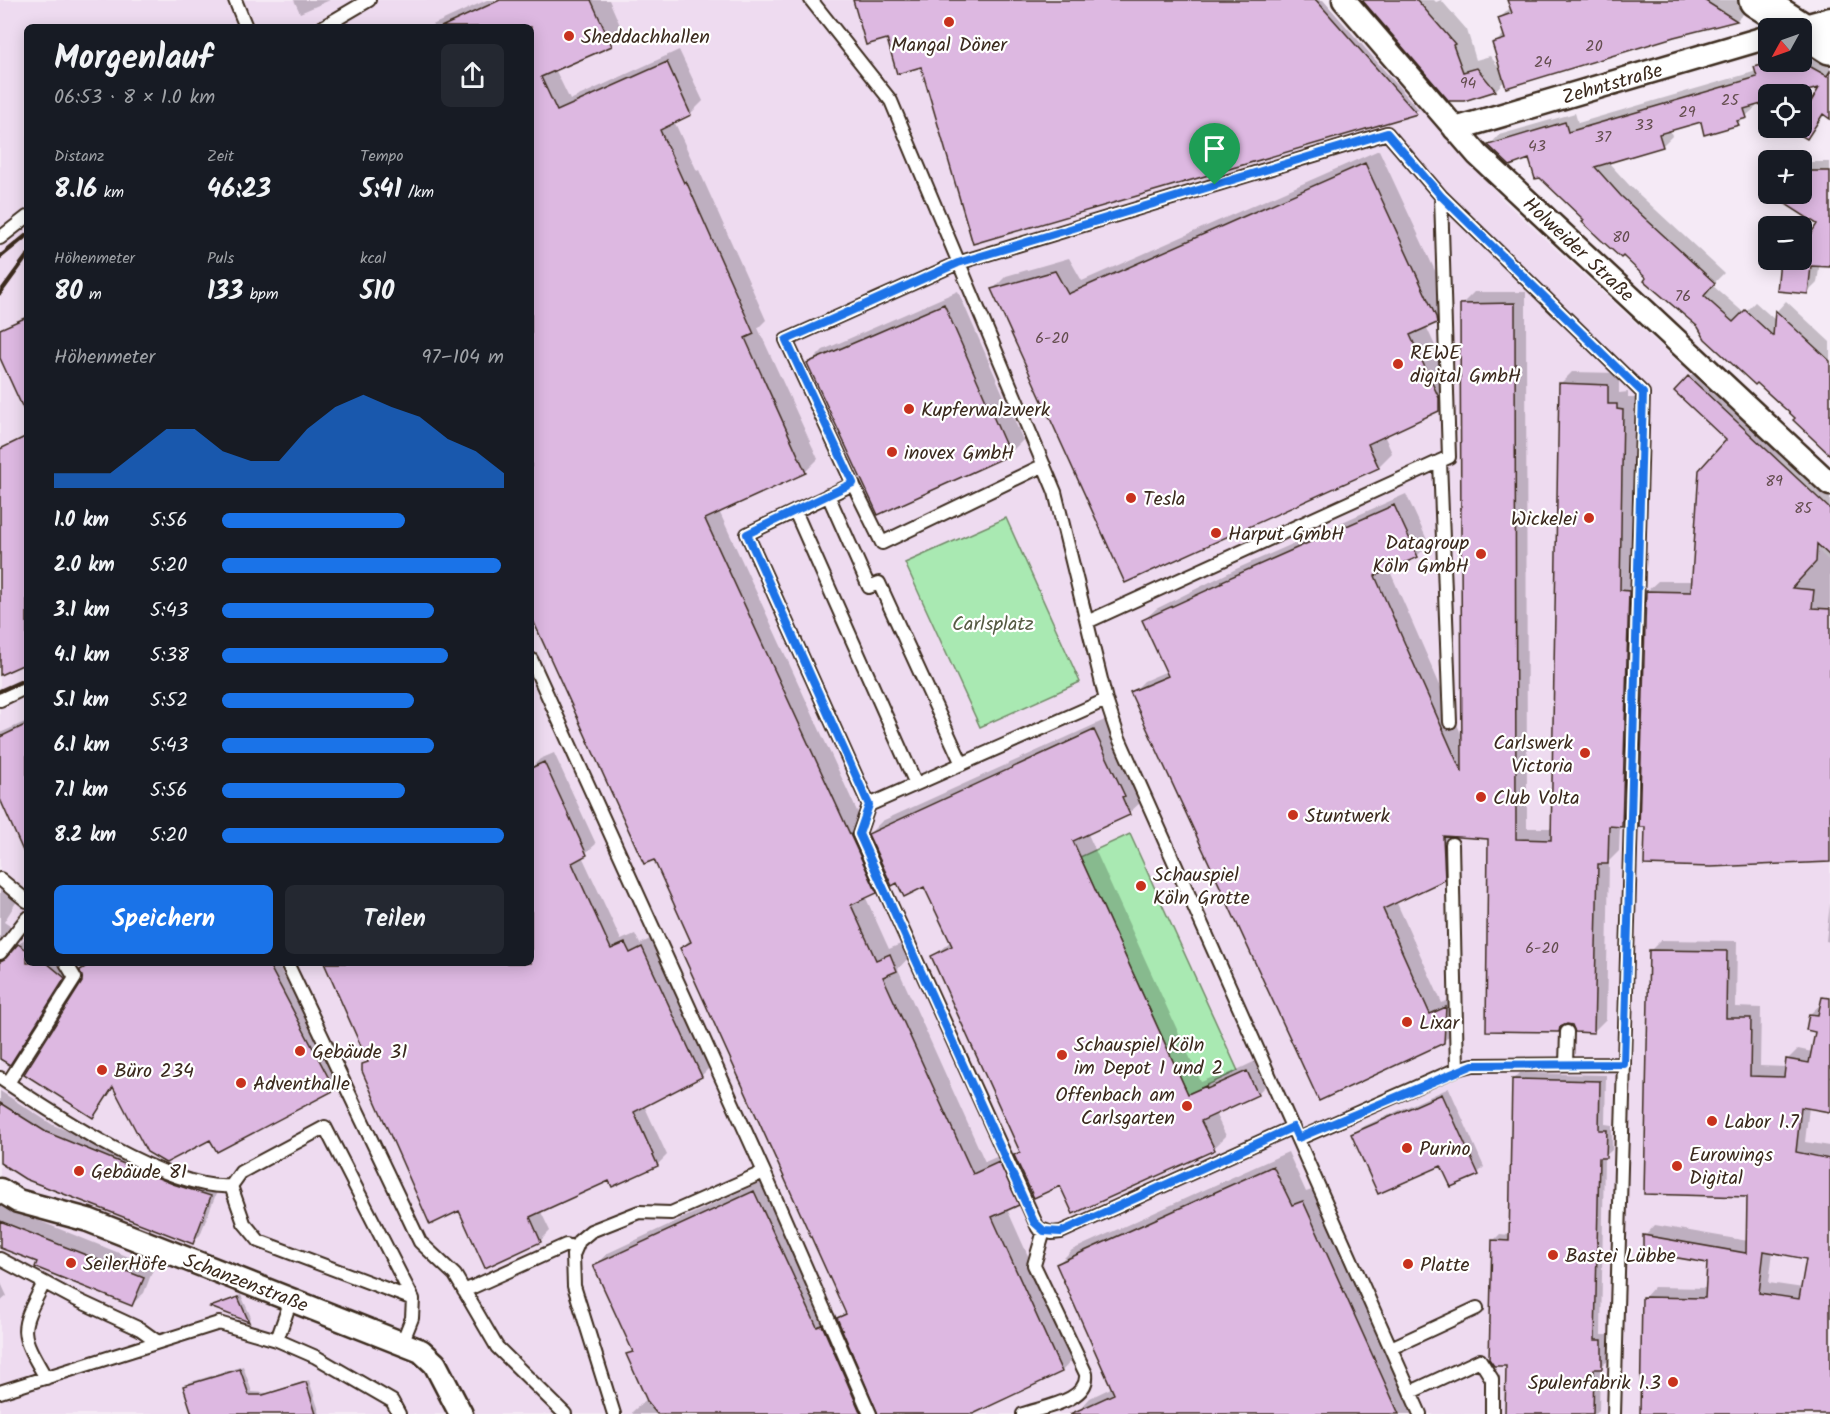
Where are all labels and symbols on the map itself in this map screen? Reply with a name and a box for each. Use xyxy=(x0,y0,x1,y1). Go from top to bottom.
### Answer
marker: Mangal Döner xyxy=(942,15,956,29)
north arrow xyxy=(1758,18,1812,72)
place label: Sheddachhallen xyxy=(581,22,710,54)
marker: Sheddachhallen xyxy=(562,29,576,43)
place label: Mangal Döner xyxy=(891,30,1008,62)
house number: 20 xyxy=(1585,34,1603,59)
house number: 24 xyxy=(1534,50,1552,75)
street label: Zehntstraße xyxy=(1558,55,1667,115)
house number: 94 xyxy=(1460,71,1476,96)
house number: 25 xyxy=(1721,88,1740,113)
house number: 29 xyxy=(1678,100,1696,125)
house number: 33 xyxy=(1635,113,1653,138)
pin xyxy=(1189,123,1240,185)
house number: 37 xyxy=(1595,125,1612,150)
house number: 43 xyxy=(1528,134,1546,159)
street label: Holweider Straße xyxy=(1514,190,1641,311)
house number: 80 xyxy=(1612,225,1630,250)
house number: 76 xyxy=(1675,284,1691,309)
house number: 6-20 xyxy=(1035,326,1069,351)
place label: REWE digital GmbH xyxy=(1410,338,1521,393)
marker: REWE digital GmbH xyxy=(1391,357,1405,371)
place label: Kupferwalzwerk xyxy=(921,395,1051,427)
marker: Kupferwalzwerk xyxy=(902,402,916,416)
place label: inovex GmbH xyxy=(904,438,1015,470)
marker: inovex GmbH xyxy=(885,445,899,459)
house number: 89 xyxy=(1765,469,1783,494)
place label: Tesla xyxy=(1143,484,1186,516)
marker: Tesla xyxy=(1124,491,1138,505)
house number: 85 xyxy=(1794,496,1814,521)
place label: Wickelei xyxy=(1511,504,1578,536)
marker: Wickelei xyxy=(1582,511,1596,525)
place label: Harput GmbH xyxy=(1228,519,1344,551)
marker: Harput GmbH xyxy=(1209,526,1223,540)
place label: Datagroup Köln GmbH xyxy=(1373,528,1469,583)
marker: Datagroup Köln GmbH xyxy=(1474,547,1488,561)
park label: Carlsplatz xyxy=(952,609,1034,641)
place label: Carlswerk Victoria xyxy=(1493,728,1574,783)
marker: Carlswerk Victoria xyxy=(1578,746,1592,760)
place label: Club Volta xyxy=(1493,783,1580,815)
marker: Club Volta xyxy=(1474,790,1488,804)
place label: Stuntwerk xyxy=(1305,801,1390,833)
marker: Stuntwerk xyxy=(1286,808,1300,822)
place label: Schauspiel Köln Grotte xyxy=(1153,860,1250,915)
marker: Schauspiel Köln Grotte xyxy=(1134,879,1148,893)
house number: 6-20 xyxy=(1525,936,1559,961)
place label: Lixar xyxy=(1419,1008,1461,1040)
marker: Lixar xyxy=(1400,1015,1414,1029)
place label: Schauspiel Köln im Depot 1 und 2 xyxy=(1074,1030,1223,1085)
place label: Gebäude 31 xyxy=(312,1037,407,1069)
marker: Gebäude 31 xyxy=(293,1044,307,1058)
marker: Schauspiel Köln im Depot 1 und 2 xyxy=(1055,1048,1069,1062)
place label: Büro 234 xyxy=(114,1056,194,1088)
marker: Büro 234 xyxy=(95,1063,109,1077)
place label: Adventhalle xyxy=(253,1069,350,1101)
marker: Adventhalle xyxy=(234,1076,248,1090)
place label: Offenbach am Carlsgarten xyxy=(1055,1080,1175,1135)
marker: Offenbach am Carlsgarten xyxy=(1180,1099,1194,1113)
place label: Labor 1.7 xyxy=(1724,1107,1800,1139)
marker: Labor 1.7 xyxy=(1705,1114,1719,1128)
place label: Purino xyxy=(1419,1134,1471,1166)
place label: Eurowings Digital xyxy=(1689,1140,1773,1195)
marker: Purino xyxy=(1400,1141,1414,1155)
place label: Gebäude 81 xyxy=(91,1157,187,1189)
marker: Eurowings Digital xyxy=(1670,1159,1684,1173)
marker: Gebäude 81 xyxy=(72,1164,86,1178)
place label: Bastei Lübbe xyxy=(1565,1241,1676,1273)
street label: Schanzenstraße xyxy=(178,1245,312,1322)
marker: Bastei Lübbe xyxy=(1546,1248,1560,1262)
place label: SeilerHöfe xyxy=(83,1249,167,1281)
place label: Platte xyxy=(1420,1250,1470,1282)
marker: SeilerHöfe xyxy=(64,1256,78,1270)
marker: Platte xyxy=(1401,1257,1415,1271)
place label: Spulenfabrik 1.3 xyxy=(1528,1368,1661,1400)
marker: Spulenfabrik 1.3 xyxy=(1666,1375,1680,1389)

